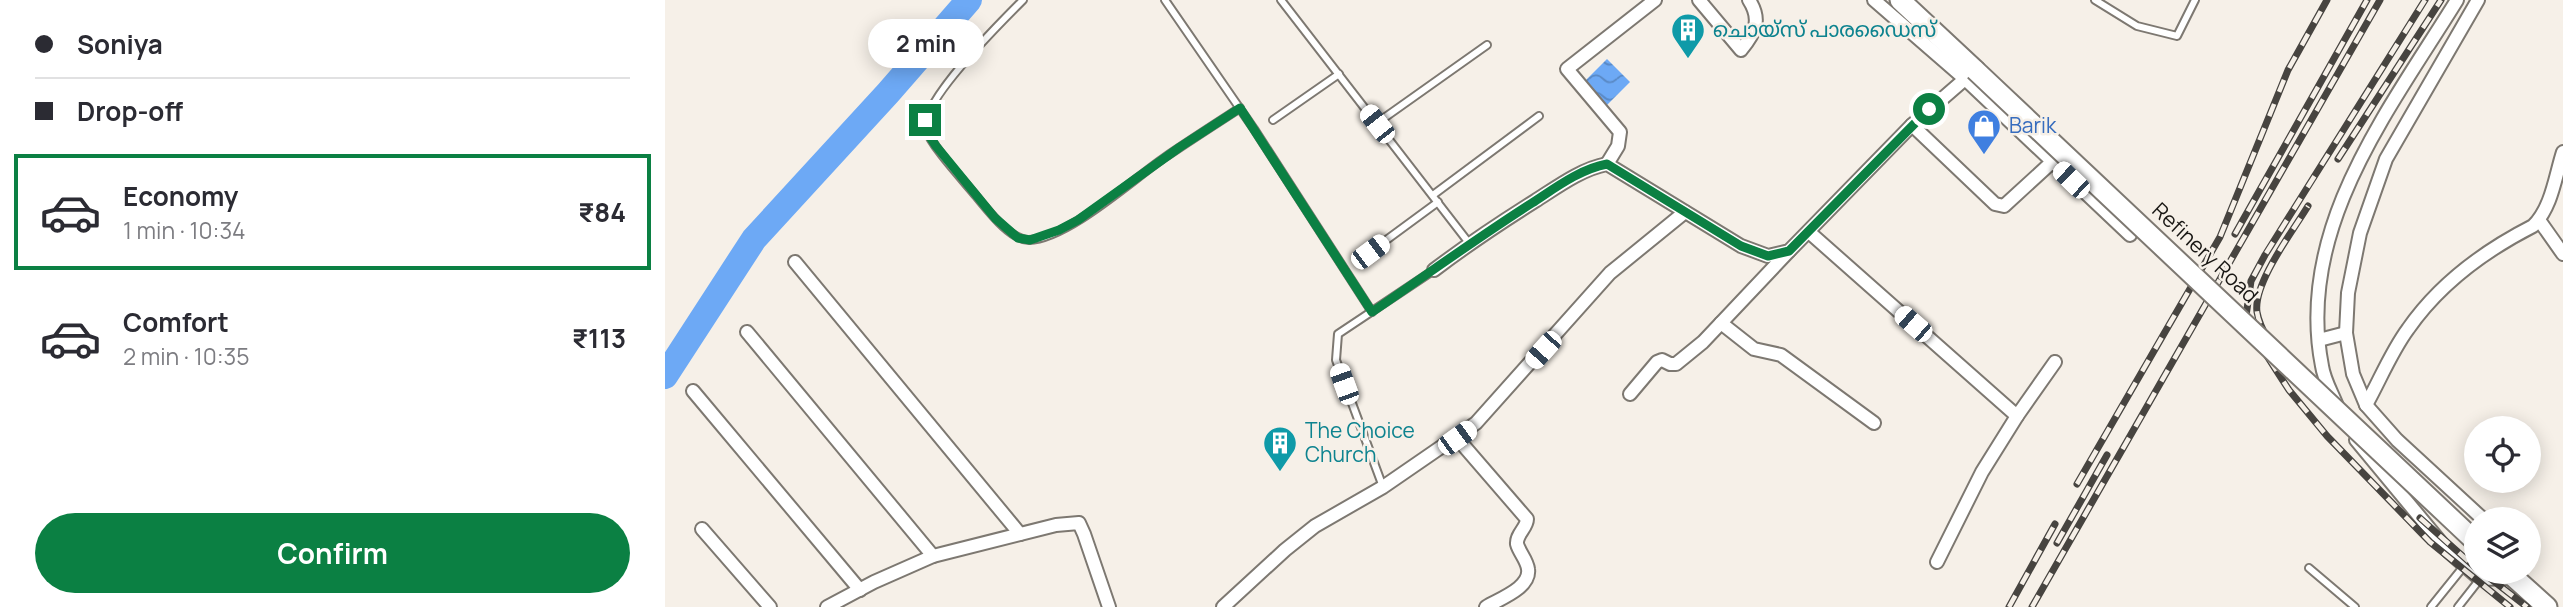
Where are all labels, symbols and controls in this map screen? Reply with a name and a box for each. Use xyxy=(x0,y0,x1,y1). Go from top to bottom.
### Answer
building icon: ചൊയ്സ് പാരഡൈസ് xyxy=(1669,11,1707,60)
place label: ചൊയ്സ് പാരഡൈസ് xyxy=(1713,15,1938,43)
callout: 2 min xyxy=(867,18,983,68)
text: Soniya xyxy=(77,26,163,62)
text: 2 min xyxy=(896,27,956,59)
text: Drop-off xyxy=(77,93,183,129)
route start xyxy=(1913,93,1945,125)
car xyxy=(1356,101,1399,147)
route end xyxy=(909,104,941,136)
shop icon: Barik xyxy=(1965,107,2003,156)
place label: Barik xyxy=(2009,111,2057,139)
car xyxy=(2049,158,2094,202)
text: Economy xyxy=(123,178,238,214)
icon: car xyxy=(39,181,102,244)
text: ₹84 xyxy=(578,194,626,230)
street label: Refinery Road xyxy=(2147,196,2265,309)
text: 1 min · 10:34 xyxy=(123,214,246,246)
car xyxy=(1347,231,1394,273)
car xyxy=(1891,302,1936,346)
text: Comfort xyxy=(123,304,229,340)
icon: car xyxy=(39,307,102,370)
text: ₹113 xyxy=(572,320,626,356)
car xyxy=(1522,327,1565,373)
text: 2 min · 10:35 xyxy=(123,340,250,372)
car xyxy=(1327,361,1362,407)
place label: The Choice Church xyxy=(1305,416,1415,468)
map controls xyxy=(2464,416,2541,584)
button: locate xyxy=(2464,416,2541,493)
car xyxy=(1434,417,1481,459)
building icon: The Choice Church xyxy=(1261,424,1299,473)
button: layers xyxy=(2464,507,2541,584)
button: Confirm xyxy=(35,513,630,593)

